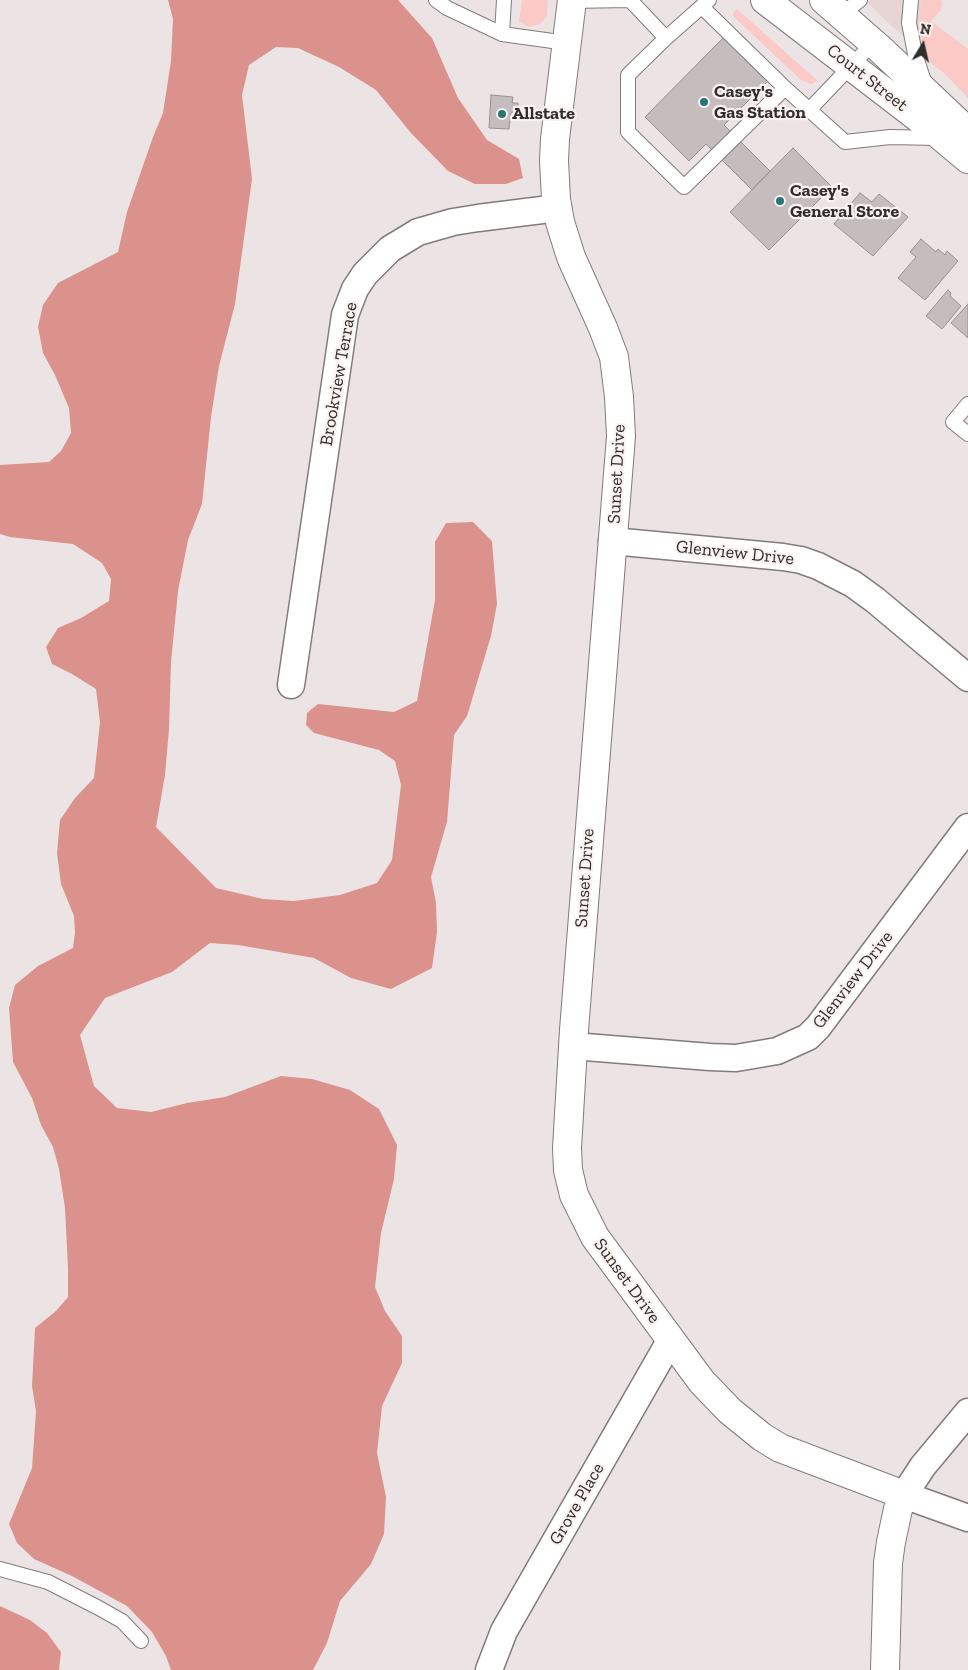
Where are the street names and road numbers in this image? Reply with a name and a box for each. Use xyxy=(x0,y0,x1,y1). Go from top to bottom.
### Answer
street label: Court Street xyxy=(822,40,912,116)
street label: Brookview Terrace xyxy=(316,300,362,448)
street label: Sunset Drive xyxy=(604,424,630,524)
street label: Glenview Drive xyxy=(675,536,795,570)
street label: Sunset Drive xyxy=(571,828,599,928)
street label: Glenview Drive xyxy=(808,927,898,1033)
street label: Sunset Drive xyxy=(589,1234,665,1328)
street label: Grove Place xyxy=(545,1459,609,1549)

